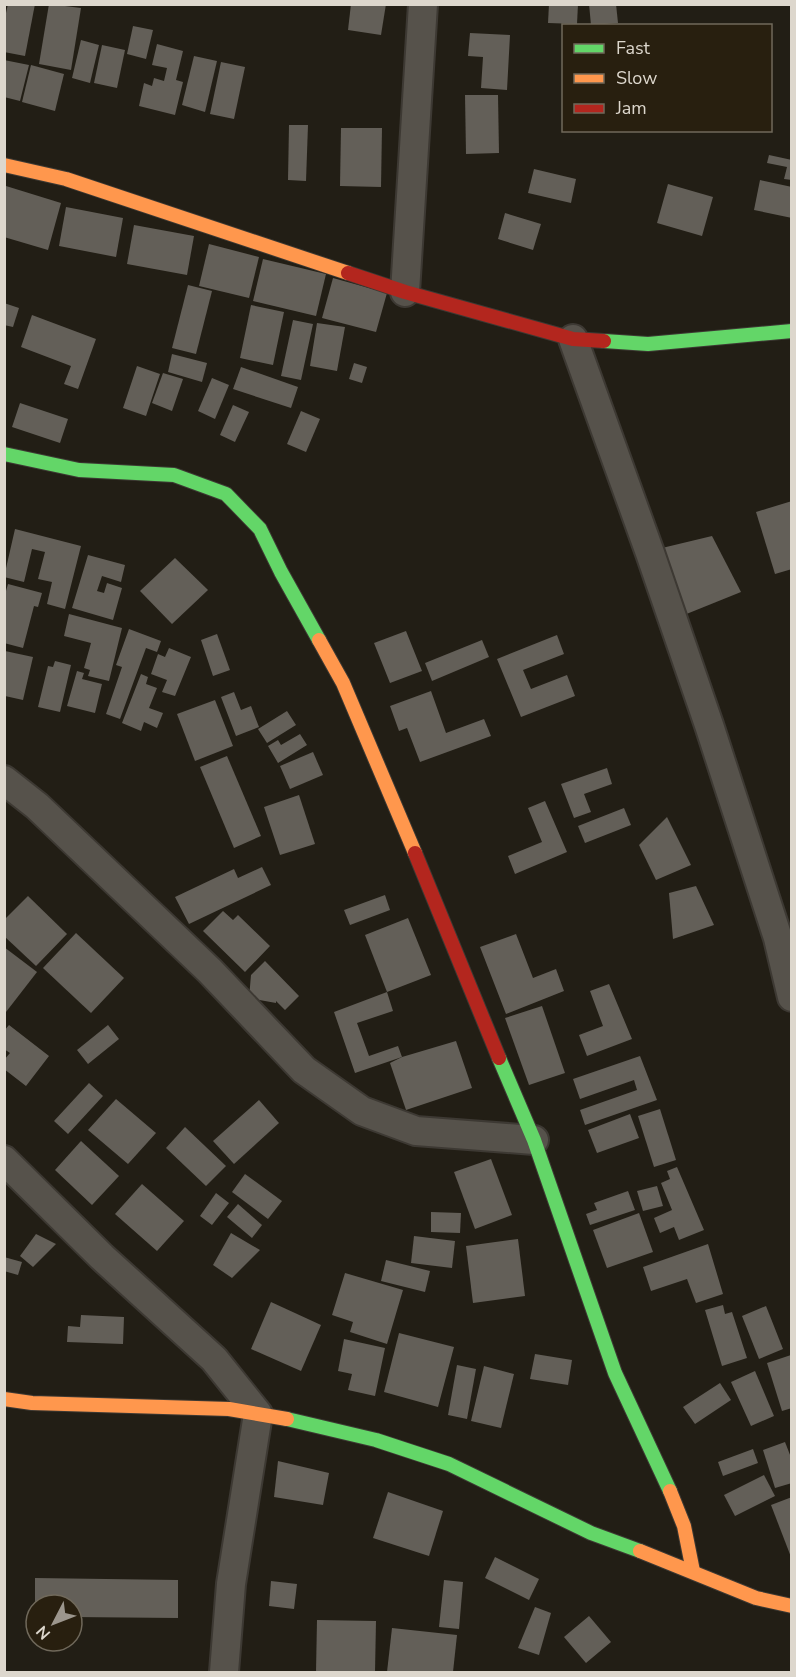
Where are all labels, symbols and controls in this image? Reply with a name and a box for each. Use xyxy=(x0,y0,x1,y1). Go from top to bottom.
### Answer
legend xyxy=(562,24,772,132)
text: Fast xyxy=(616,36,651,60)
text: Slow xyxy=(616,66,657,90)
text: Jam xyxy=(615,96,647,120)
north arrow xyxy=(24,1593,84,1653)
text: N xyxy=(31,1621,56,1644)

